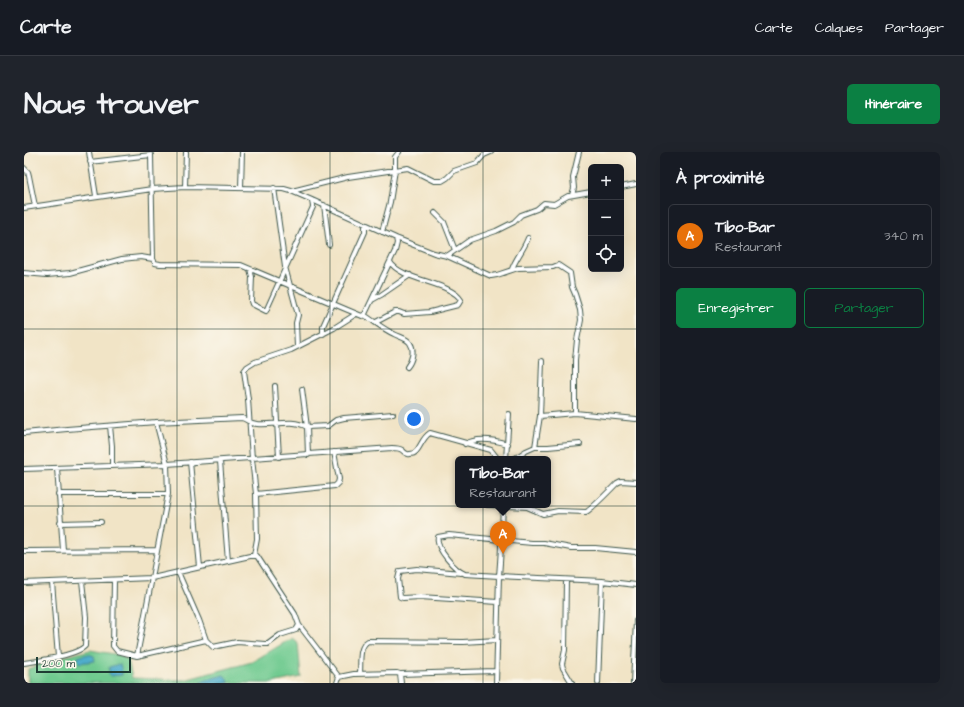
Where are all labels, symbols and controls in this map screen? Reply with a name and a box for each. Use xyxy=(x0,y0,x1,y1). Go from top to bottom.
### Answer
text: Carte xyxy=(20,14,72,41)
text: Carte xyxy=(755,18,793,38)
text: Calques xyxy=(815,18,863,38)
text: Partager xyxy=(885,18,944,38)
button: Itinéraire xyxy=(847,84,940,124)
text: Nous trouver xyxy=(24,85,199,124)
map controls xyxy=(588,164,624,272)
button: + xyxy=(588,164,624,200)
text: À proximité xyxy=(676,166,765,190)
button: − xyxy=(588,200,624,236)
text: Tibo-Bar xyxy=(715,217,775,238)
text: A xyxy=(686,227,694,245)
text: 340 m xyxy=(884,227,923,245)
button: locate xyxy=(588,236,624,272)
text: Restaurant xyxy=(715,238,782,256)
button: Enregistrer xyxy=(676,288,796,328)
button: Partager xyxy=(804,288,924,328)
your location xyxy=(404,409,424,429)
popup xyxy=(455,456,551,508)
text: Tibo-Bar xyxy=(470,463,529,484)
text: Restaurant xyxy=(470,484,536,502)
pin: A xyxy=(490,521,516,554)
scale bar xyxy=(36,655,131,674)
text: 200 m xyxy=(42,656,75,671)

